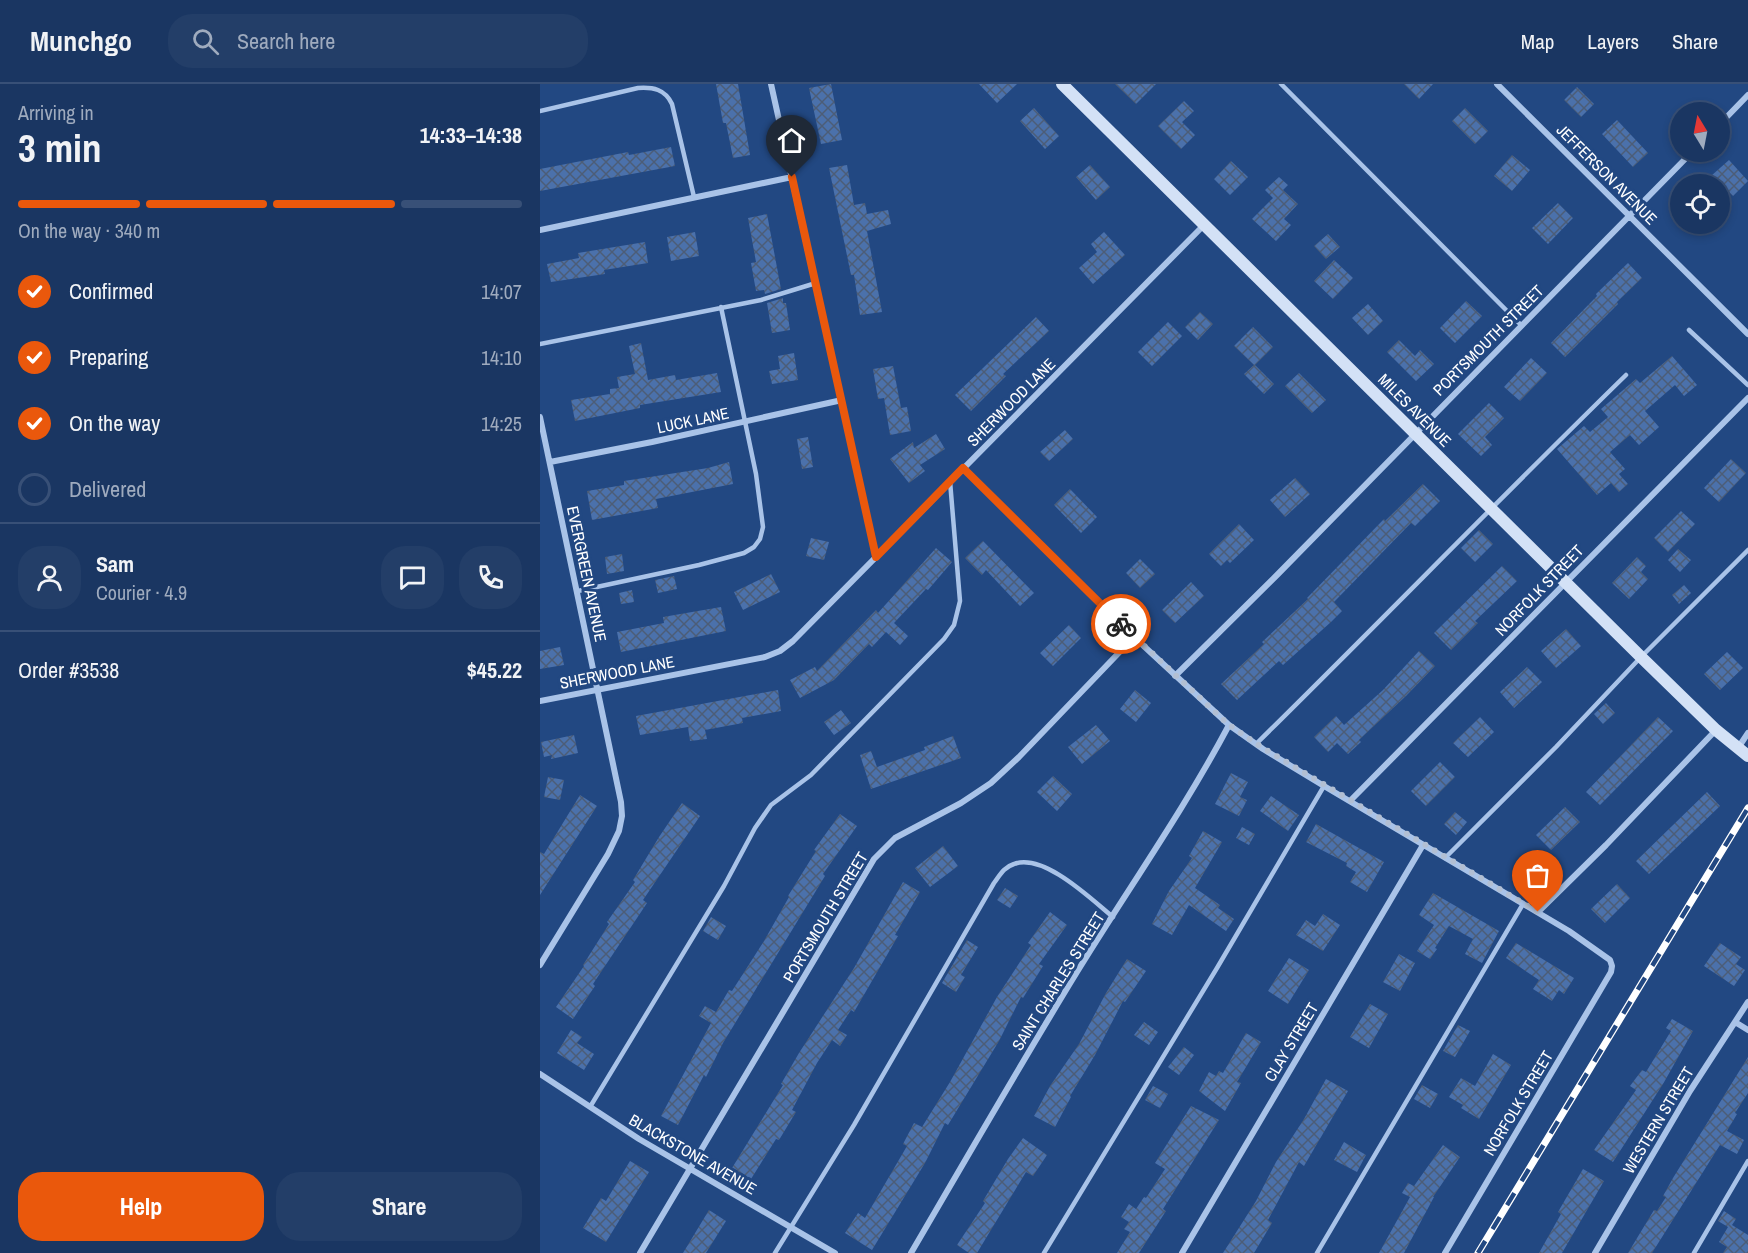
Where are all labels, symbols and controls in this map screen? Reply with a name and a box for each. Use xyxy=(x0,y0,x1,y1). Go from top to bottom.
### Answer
search box xyxy=(168,14,588,68)
text: Munchgo xyxy=(30,22,132,60)
icon: search xyxy=(189,25,222,58)
text: Search here xyxy=(237,26,335,56)
text: Map xyxy=(1521,27,1554,56)
text: Layers xyxy=(1587,27,1639,56)
text: Share xyxy=(1672,27,1718,56)
text: Arriving in xyxy=(18,99,94,126)
north arrow xyxy=(1670,102,1730,162)
map controls xyxy=(1670,102,1730,234)
pin xyxy=(766,115,817,177)
street label: JEFFERSON AVENUE xyxy=(1552,119,1662,229)
text: 14:33–14:38 xyxy=(420,120,522,150)
text: 3 min xyxy=(18,122,102,174)
icon: home xyxy=(775,124,808,157)
button: locate xyxy=(1670,174,1730,234)
text: On the way · 340 m xyxy=(18,217,160,244)
icon: check xyxy=(18,275,51,308)
text: Confirmed xyxy=(69,276,153,306)
text: 14:07 xyxy=(481,278,522,305)
street label: PORTSMOUTH STREET xyxy=(1428,280,1548,400)
icon: check xyxy=(18,341,51,374)
text: Preparing xyxy=(69,342,148,372)
text: 14:10 xyxy=(481,344,522,371)
street label: SHERWOOD LANE xyxy=(962,353,1060,451)
street label: MILES AVENUE xyxy=(1374,369,1456,451)
street label: LUCK LANE xyxy=(655,402,731,438)
icon: check xyxy=(18,407,51,440)
text: On the way xyxy=(69,408,160,438)
text: 14:25 xyxy=(481,410,522,437)
text: Delivered xyxy=(69,474,146,504)
street label: EVERGREEN AVENUE xyxy=(562,504,612,644)
street label: NORFOLK STREET xyxy=(1490,540,1588,640)
button: person xyxy=(18,546,81,609)
button: chat xyxy=(381,546,444,609)
button: phone xyxy=(459,546,522,609)
text: Sam xyxy=(96,549,134,579)
text: Courier · 4.9 xyxy=(96,579,187,606)
courier xyxy=(1091,594,1151,654)
icon: bike xyxy=(1105,608,1138,641)
street label: SHERWOOD LANE xyxy=(558,650,676,694)
text: Order #3538 xyxy=(18,655,119,685)
text: $45.22 xyxy=(467,655,522,685)
street label: PORTSMOUTH STREET xyxy=(777,848,873,986)
pin xyxy=(1512,850,1563,912)
icon: bag xyxy=(1521,859,1554,892)
street label: SAINT CHARLES STREET xyxy=(1006,908,1110,1054)
street label: CLAY STREET xyxy=(1259,998,1323,1086)
street label: NORFOLK STREET xyxy=(1478,1046,1558,1160)
street label: WESTERN STREET xyxy=(1617,1062,1699,1178)
street label: BLACKSTONE AVENUE xyxy=(625,1108,761,1200)
button: Help xyxy=(18,1172,264,1241)
button: Share xyxy=(276,1172,522,1241)

